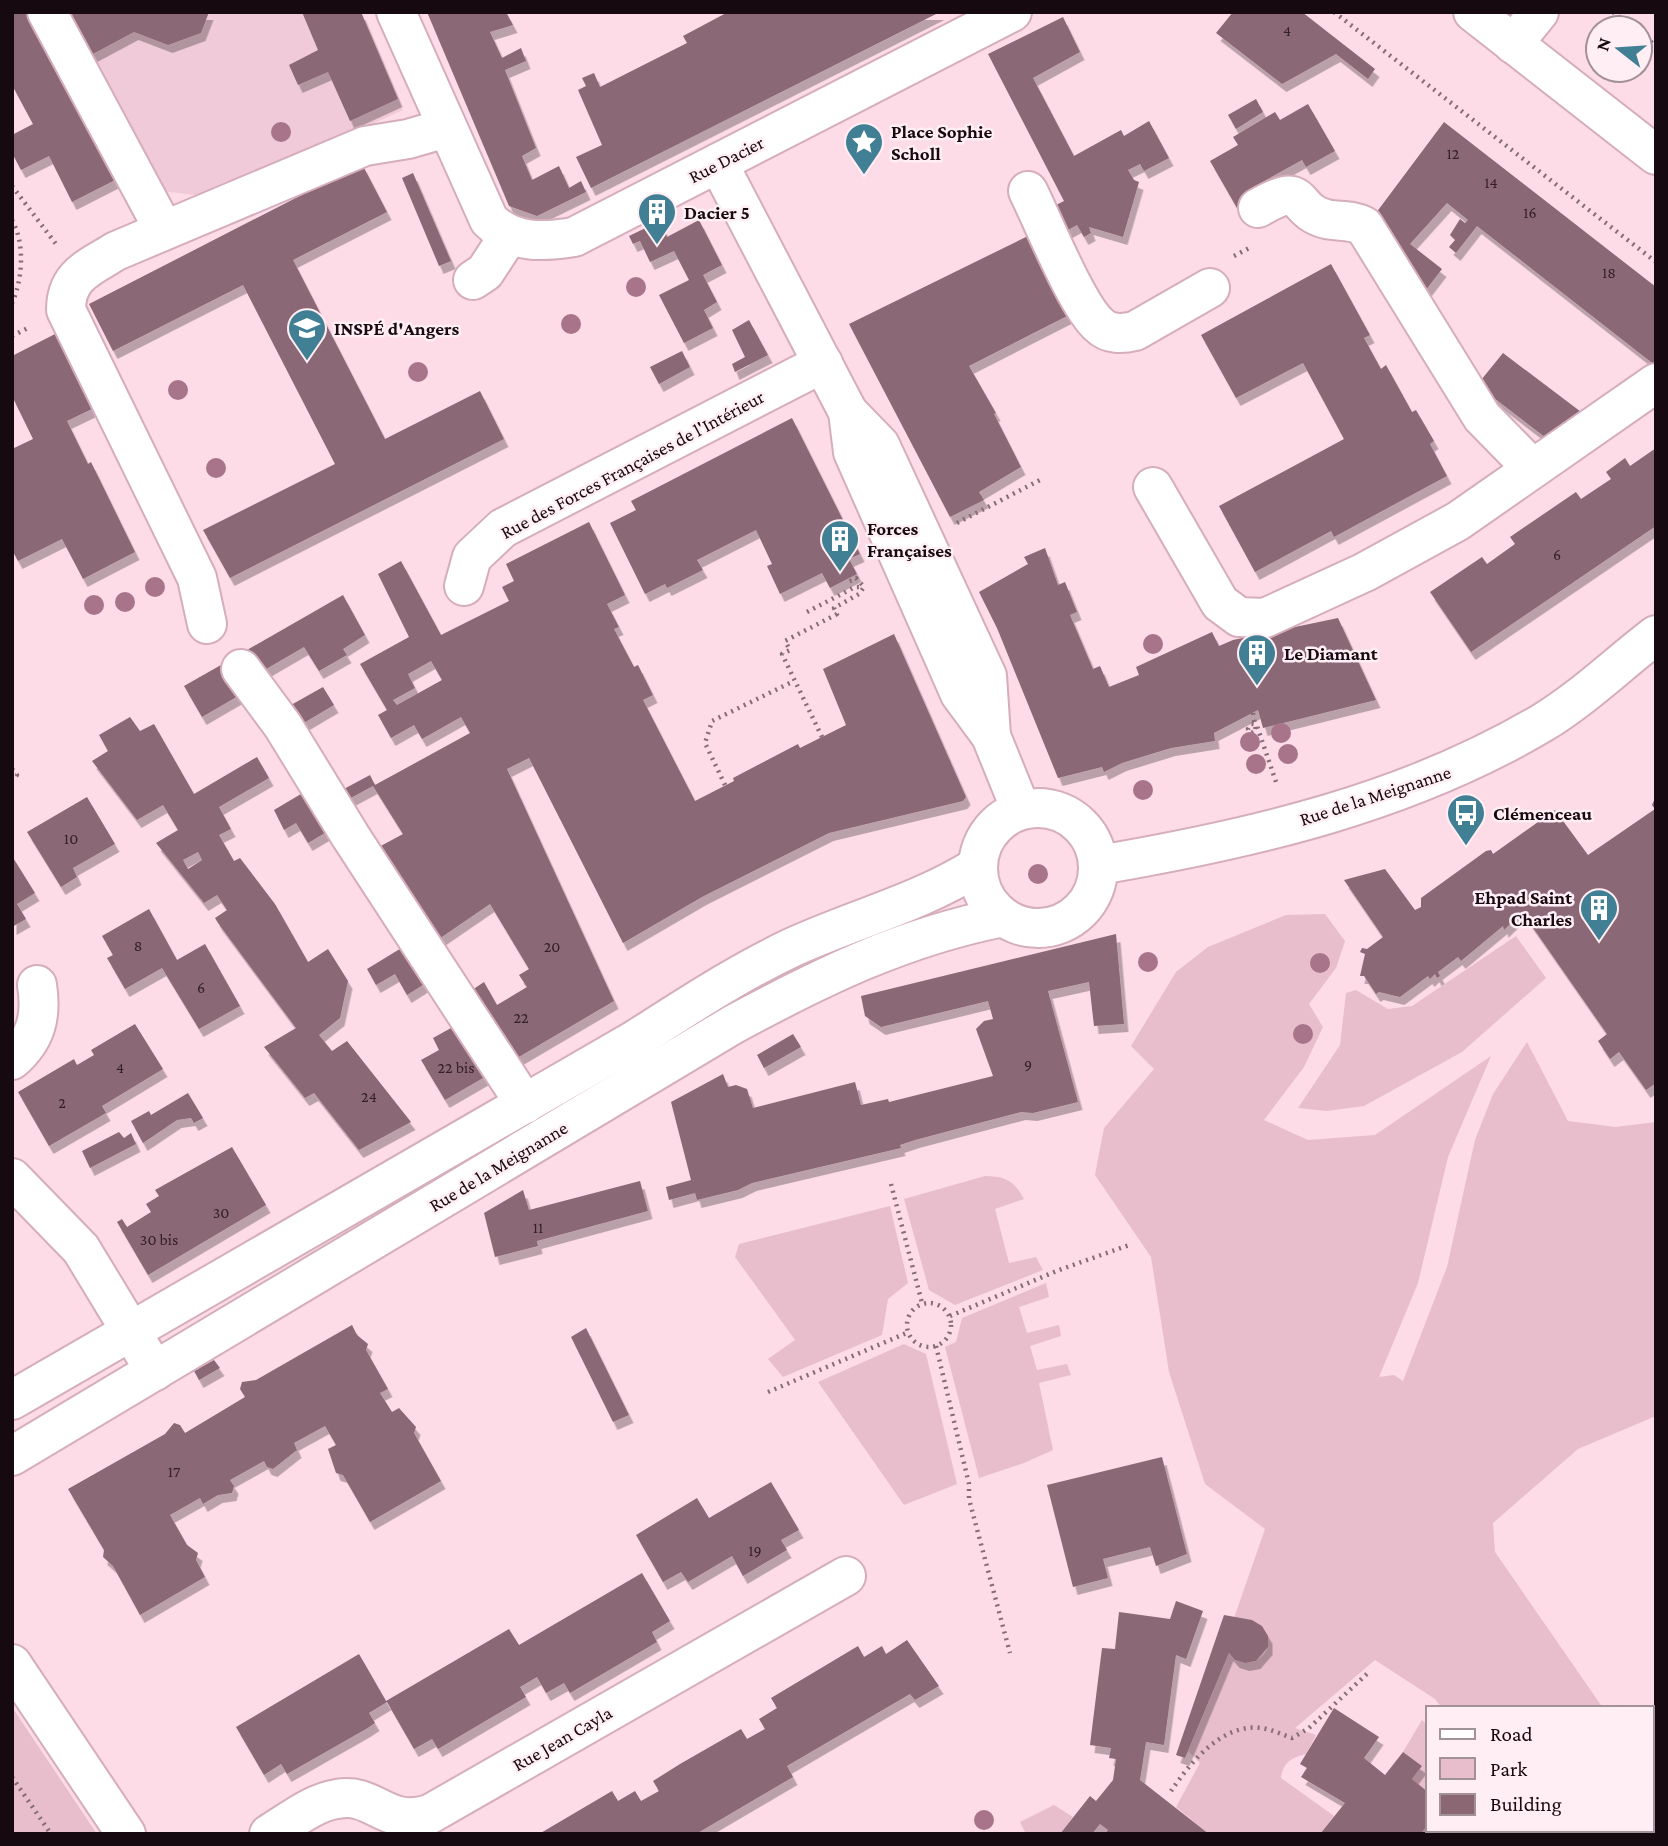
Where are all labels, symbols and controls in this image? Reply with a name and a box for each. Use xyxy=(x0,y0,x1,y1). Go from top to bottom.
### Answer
north arrow xyxy=(1584,14,1654,84)
house number: 4 xyxy=(1283,22,1291,39)
text: N xyxy=(1591,35,1615,53)
place icon: Place Sophie Scholl xyxy=(843,121,885,176)
place label: Place Sophie Scholl xyxy=(891,121,993,164)
street label: Rue Dacier xyxy=(685,131,768,187)
house number: 12 xyxy=(1447,145,1460,162)
house number: 14 xyxy=(1484,174,1498,191)
building icon: Dacier 5 xyxy=(636,191,678,246)
place label: Dacier 5 xyxy=(684,202,750,223)
house number: 16 xyxy=(1523,204,1537,221)
house number: 18 xyxy=(1602,264,1616,281)
school or university icon: INSPÉ d'Angers xyxy=(286,307,328,362)
place label: INSPÉ d'Angers xyxy=(334,318,459,339)
street label: Rue des Forces Françaises de l'Intérieur xyxy=(497,386,768,543)
building icon: Forces Françaises xyxy=(819,518,861,573)
place label: Forces Françaises xyxy=(867,518,952,561)
house number: 6 xyxy=(1553,546,1561,563)
building icon: Le Diamant xyxy=(1236,632,1278,687)
place label: Le Diamant xyxy=(1284,643,1378,664)
street label: Rue de la Meignanne xyxy=(1297,761,1453,830)
bus stop icon: Clémenceau xyxy=(1445,792,1487,847)
place label: Clémenceau xyxy=(1493,803,1592,824)
house number: 10 xyxy=(64,830,78,847)
place label: Ehpad Saint Charles xyxy=(1474,887,1572,930)
building icon: Ehpad Saint Charles xyxy=(1578,887,1620,942)
house number: 8 xyxy=(134,937,142,954)
house number: 20 xyxy=(544,938,560,955)
house number: 6 xyxy=(197,979,205,996)
house number: 22 xyxy=(513,1009,529,1026)
house number: 9 xyxy=(1024,1056,1032,1073)
house number: 4 xyxy=(116,1059,124,1076)
house number: 22 bis xyxy=(438,1059,474,1076)
house number: 24 xyxy=(361,1088,377,1105)
house number: 2 xyxy=(58,1094,66,1111)
street label: Rue de la Meignanne xyxy=(425,1117,571,1216)
house number: 30 xyxy=(213,1204,229,1221)
house number: 11 xyxy=(533,1219,543,1236)
house number: 30 bis xyxy=(140,1231,178,1248)
house number: 17 xyxy=(168,1463,181,1480)
house number: 19 xyxy=(748,1542,762,1559)
street label: Rue Jean Cayla xyxy=(509,1701,616,1775)
legend xyxy=(1426,1706,1654,1832)
text: Road xyxy=(1490,1722,1533,1746)
text: Park xyxy=(1490,1757,1527,1781)
text: Building xyxy=(1490,1792,1562,1816)

